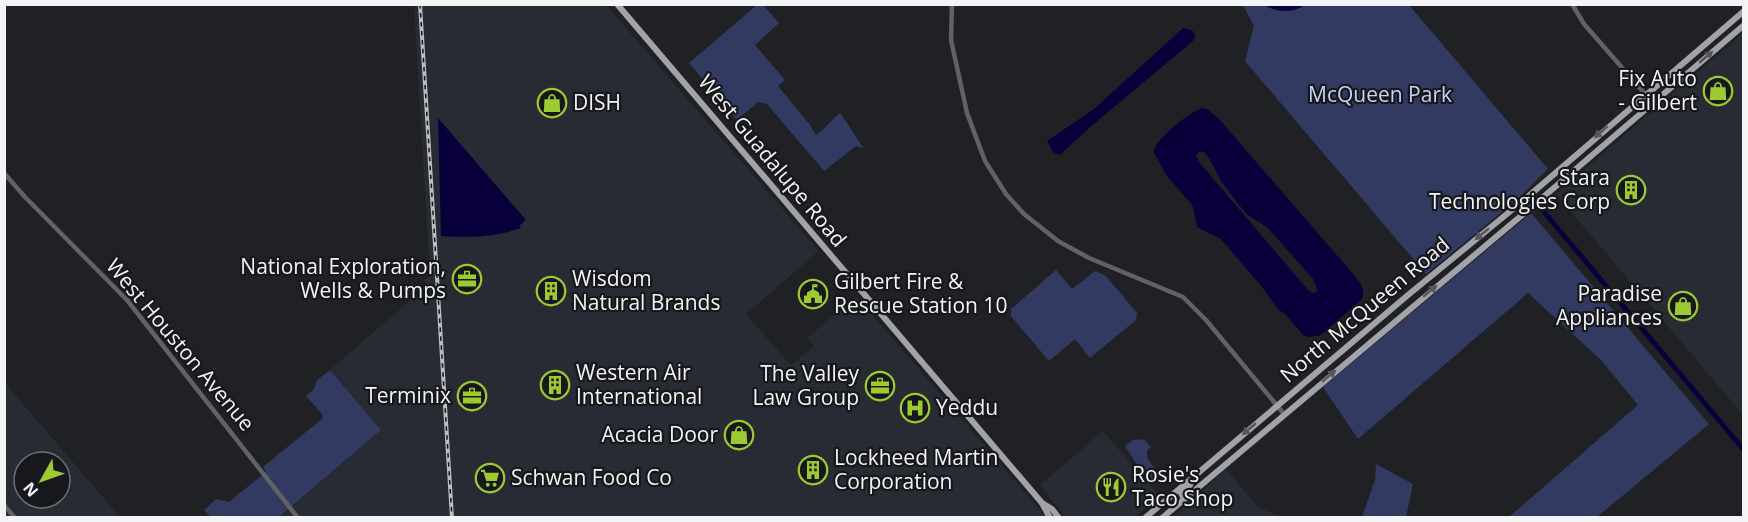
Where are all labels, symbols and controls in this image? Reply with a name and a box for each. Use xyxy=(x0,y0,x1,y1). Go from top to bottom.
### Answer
one-way arrow xyxy=(1698,51,1713,64)
place label: Fix Auto - Gilbert xyxy=(1618,64,1697,116)
street label: West Guadalupe Road xyxy=(692,68,853,252)
shop icon: Fix Auto - Gilbert xyxy=(1702,75,1734,107)
park label: McQueen Park xyxy=(1308,80,1452,108)
shop icon: DISH xyxy=(536,87,568,119)
place label: DISH xyxy=(573,88,621,116)
one-way arrow xyxy=(1594,125,1609,138)
place label: Stara Technologies Corp xyxy=(1429,163,1610,215)
building icon: Stara Technologies Corp xyxy=(1615,174,1647,206)
one-way arrow xyxy=(1474,227,1490,240)
street label: North McQueen Road xyxy=(1274,230,1455,388)
street label: West Houston Avenue xyxy=(100,252,261,436)
place label: National Exploration, Wells & Pumps xyxy=(240,252,446,304)
office icon: National Exploration, Wells & Pumps xyxy=(451,263,483,295)
place label: Wisdom Natural Brands xyxy=(572,264,720,316)
place label: Gilbert Fire & Rescue Station 10 xyxy=(834,267,1007,319)
building icon: Wisdom Natural Brands xyxy=(535,275,567,307)
public building icon: Gilbert Fire & Rescue Station 10 xyxy=(797,278,829,310)
place label: Paradise Appliances xyxy=(1556,279,1662,331)
one-way arrow xyxy=(1422,285,1437,298)
shop icon: Paradise Appliances xyxy=(1667,290,1699,322)
place label: Western Air International xyxy=(576,358,702,410)
place label: The Valley Law Group xyxy=(752,359,859,411)
building icon: Western Air International xyxy=(539,369,571,401)
office icon: The Valley Law Group xyxy=(864,370,896,402)
one-way arrow xyxy=(1321,370,1336,383)
office icon: Terminix xyxy=(456,380,488,412)
place label: Terminix xyxy=(365,381,451,409)
hospital icon: Yeddu xyxy=(899,392,931,424)
place label: Yeddu xyxy=(936,393,998,421)
shop icon: Acacia Door xyxy=(723,419,755,451)
place label: Acacia Door xyxy=(601,420,718,448)
one-way arrow xyxy=(1241,423,1257,436)
place label: Lockheed Martin Corporation xyxy=(834,443,998,495)
north arrow xyxy=(12,450,72,510)
building icon: Lockheed Martin Corporation xyxy=(797,454,829,486)
place label: Rosie's Taco Shop xyxy=(1132,460,1233,512)
supermarket icon: Schwan Food Co xyxy=(474,462,506,494)
place label: Schwan Food Co xyxy=(511,463,672,491)
restaurant icon: Rosie's Taco Shop xyxy=(1095,471,1127,503)
text: N xyxy=(18,478,43,502)

